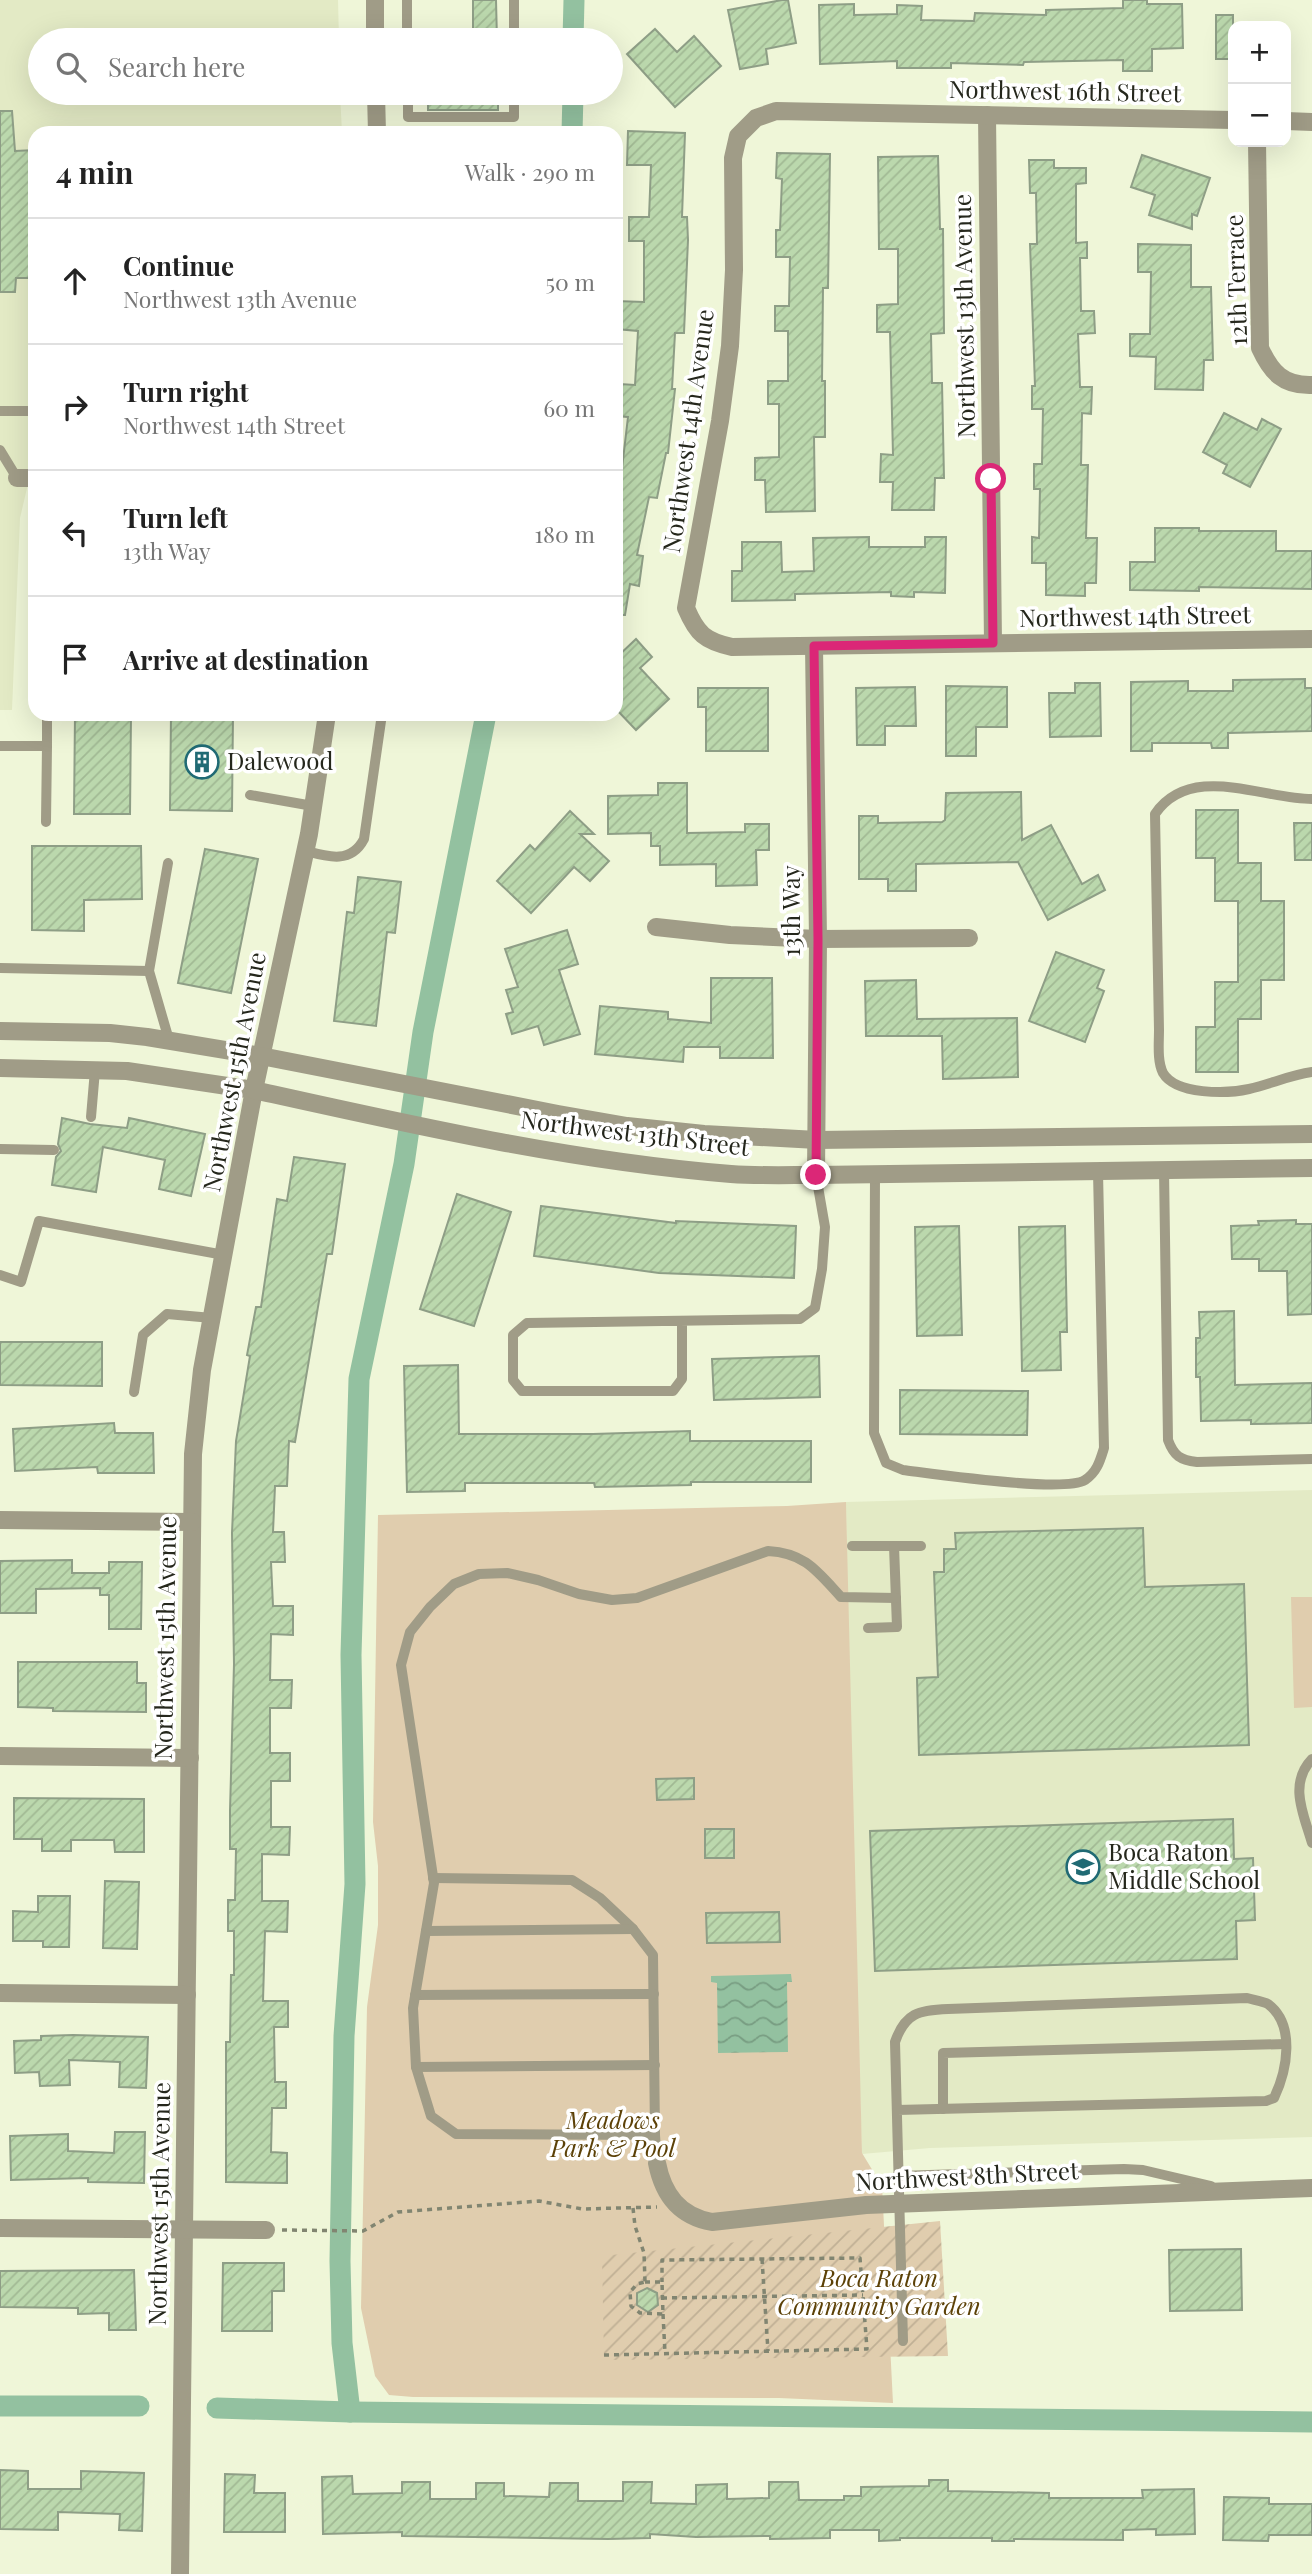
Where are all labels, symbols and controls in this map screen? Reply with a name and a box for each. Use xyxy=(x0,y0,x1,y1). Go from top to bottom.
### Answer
map controls xyxy=(1228,21,1291,147)
button: + xyxy=(1228,21,1291,84)
search box xyxy=(28,28,623,105)
icon: search xyxy=(52,48,90,86)
text: Search here xyxy=(108,49,245,84)
street label: Northwest 16th Street xyxy=(949,72,1182,108)
button: − xyxy=(1228,84,1291,147)
text: 4 min xyxy=(56,152,134,192)
text: Walk · 290 m xyxy=(465,156,595,187)
street label: Northwest 13th Avenue xyxy=(945,194,981,438)
street label: 12th Terrace xyxy=(1217,214,1253,346)
text: Continue xyxy=(123,248,234,283)
icon: ahead xyxy=(56,262,94,300)
text: 50 m xyxy=(546,266,595,297)
text: Northwest 13th Avenue xyxy=(123,283,357,314)
street label: Northwest 14th Avenue xyxy=(654,307,720,555)
text: Turn right xyxy=(123,374,249,409)
icon: right xyxy=(56,388,94,426)
text: 60 m xyxy=(543,392,595,423)
text: Northwest 14th Street xyxy=(123,409,345,440)
route start xyxy=(975,463,1006,494)
text: Turn left xyxy=(123,500,228,535)
icon: left xyxy=(56,514,94,552)
text: 180 m xyxy=(535,518,595,549)
text: 13th Way xyxy=(123,535,211,566)
street label: Northwest 14th Street xyxy=(1019,597,1252,633)
icon: arrive xyxy=(56,640,94,678)
text: Arrive at destination xyxy=(123,642,369,677)
building icon: Dalewood xyxy=(183,743,221,781)
place label: Dalewood xyxy=(227,744,333,776)
street label: 13th Way xyxy=(774,865,806,957)
street label: Northwest 15th Avenue xyxy=(194,949,272,1194)
street label: Northwest 13th Street xyxy=(519,1102,752,1162)
route end xyxy=(800,1159,831,1190)
street label: Northwest 15th Avenue xyxy=(146,1516,182,1760)
place label: Boca Raton Middle School xyxy=(1108,1835,1260,1895)
school or university icon: Boca Raton Middle School xyxy=(1064,1848,1102,1886)
street label: Northwest 15th Avenue xyxy=(140,2082,176,2326)
park label: Meadows Park & Pool xyxy=(550,2103,677,2163)
street label: Northwest 8th Street xyxy=(854,2153,1080,2197)
park label: Boca Raton Community Garden xyxy=(777,2261,981,2321)

